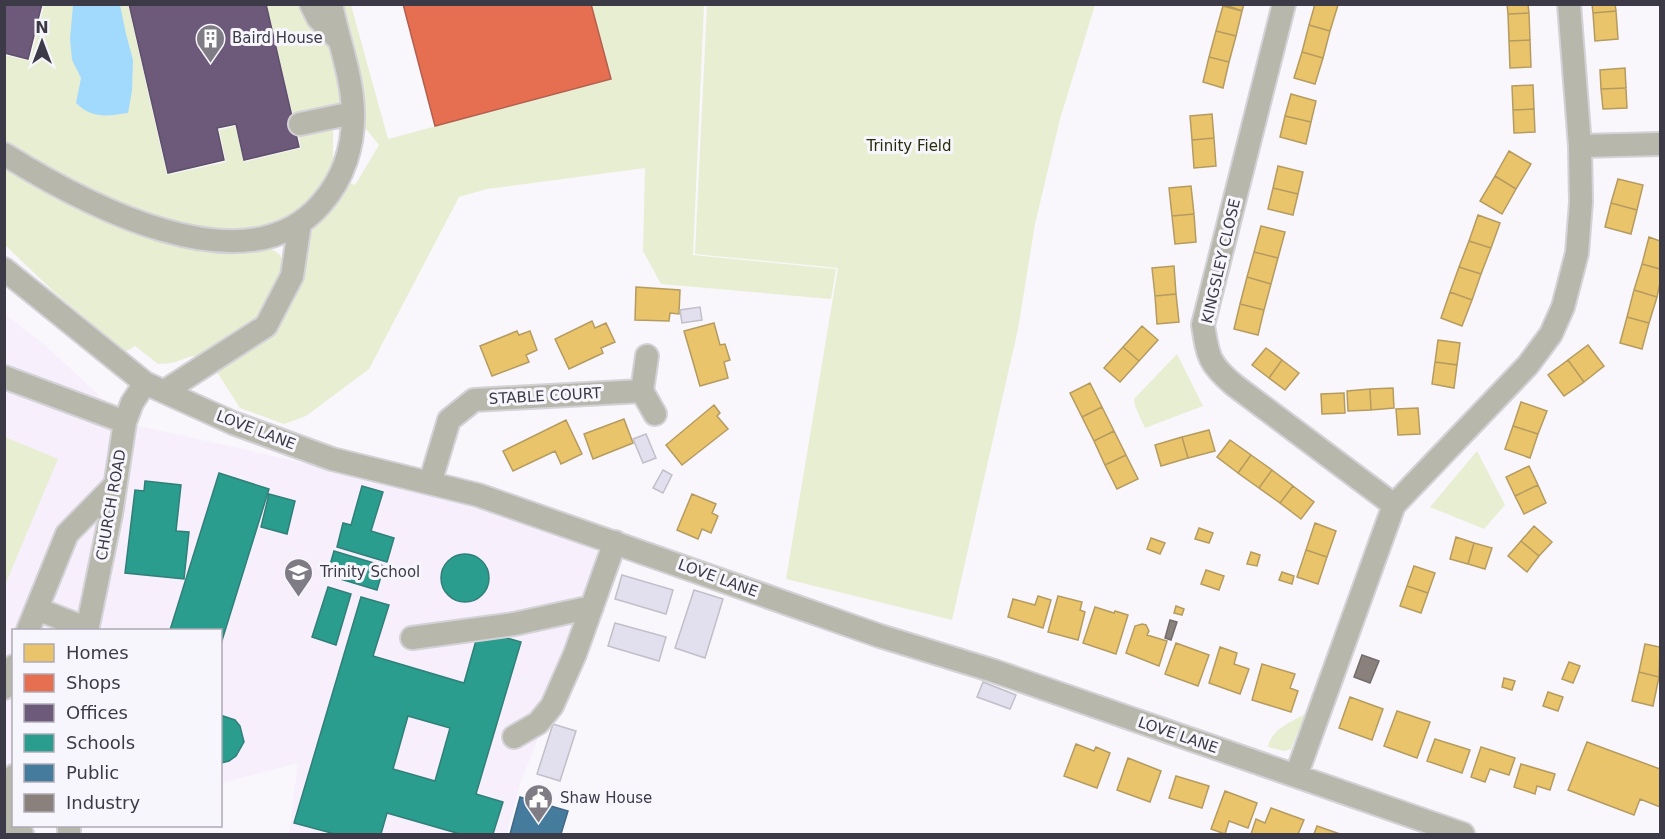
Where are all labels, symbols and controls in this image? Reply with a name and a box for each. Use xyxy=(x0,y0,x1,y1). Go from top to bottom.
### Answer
north arrow xyxy=(12,12,72,72)
text: N xyxy=(35,18,49,37)
building icon: Baird House xyxy=(195,22,227,64)
place label: Baird House xyxy=(232,29,323,47)
park label: Trinity Field xyxy=(865,137,952,155)
street label: KINGSLEY CLOSE xyxy=(1198,197,1244,325)
street label: STABLE COURT xyxy=(488,384,602,408)
street label: LOVE LANE xyxy=(214,407,298,453)
street label: CHURCH ROAD xyxy=(92,448,130,562)
street label: LOVE LANE xyxy=(676,555,760,601)
school or university icon: Trinity School xyxy=(283,556,315,598)
place label: Trinity School xyxy=(319,563,420,581)
legend xyxy=(12,629,222,827)
text: Homes xyxy=(66,642,129,663)
text: Shops xyxy=(66,672,121,693)
text: Offices xyxy=(66,702,128,723)
street label: LOVE LANE xyxy=(1136,713,1220,757)
text: Schools xyxy=(66,732,135,753)
text: Public xyxy=(66,762,119,783)
public building icon: Shaw House xyxy=(523,782,555,824)
place label: Shaw House xyxy=(560,789,652,807)
text: Industry xyxy=(66,792,140,813)

